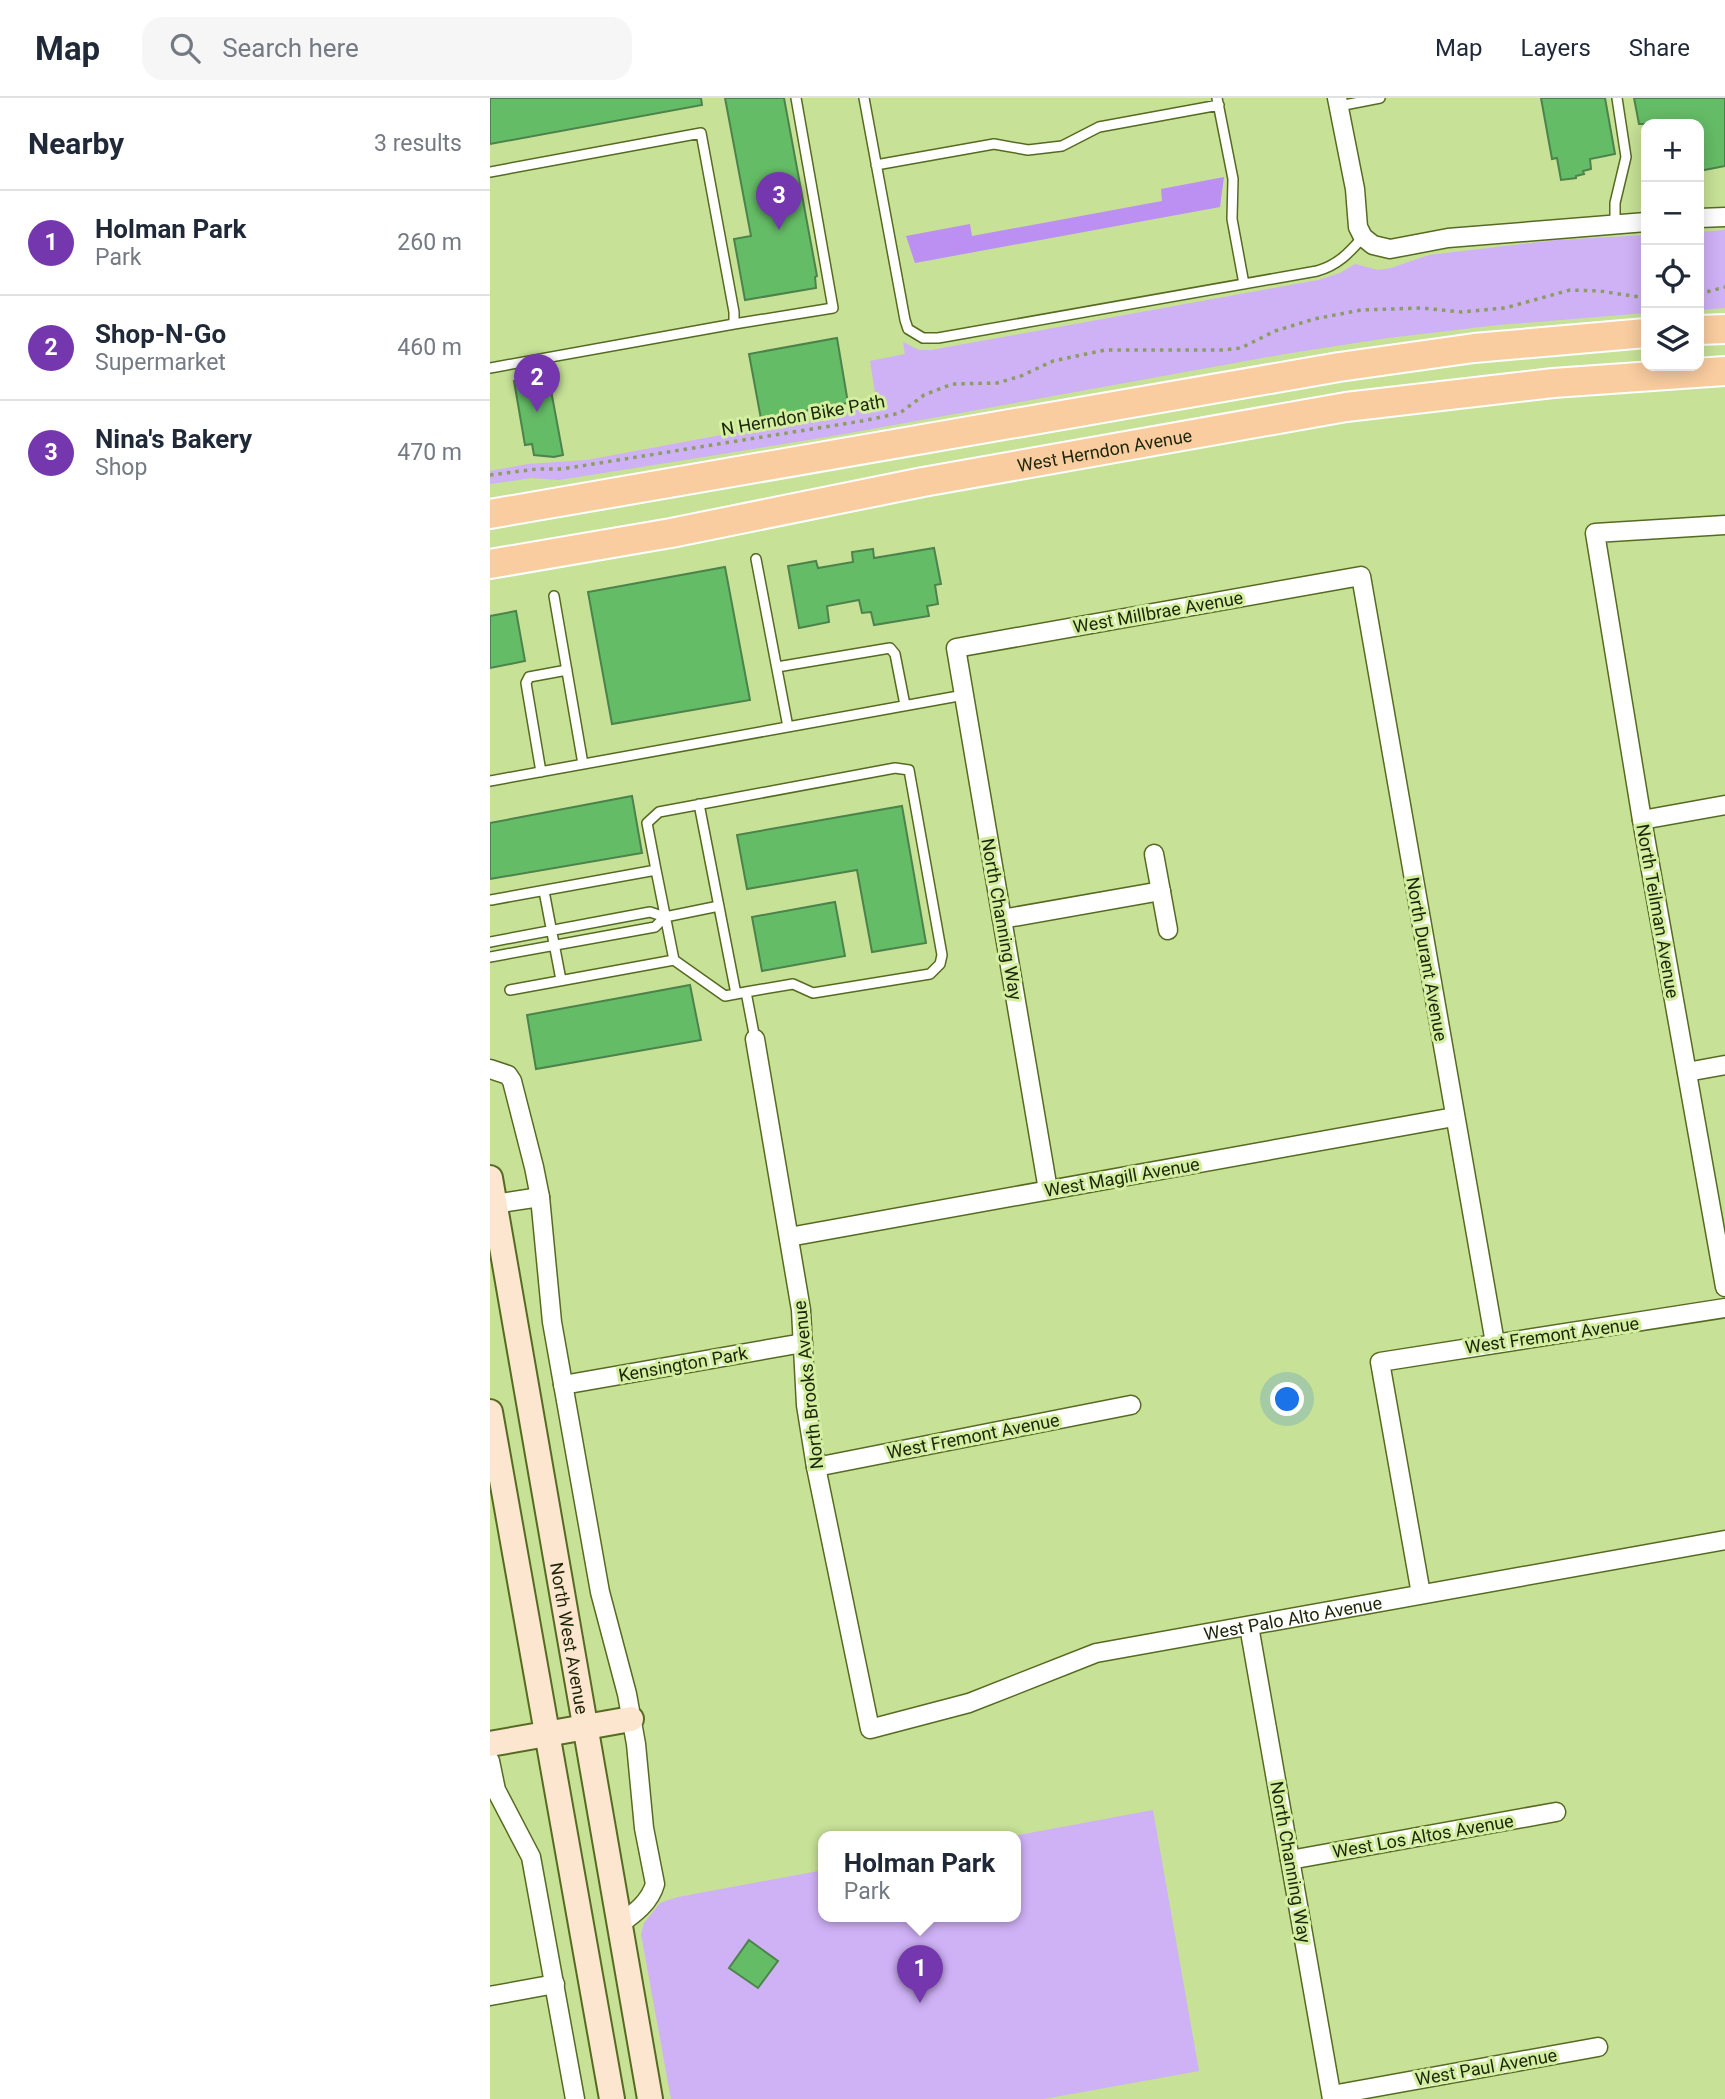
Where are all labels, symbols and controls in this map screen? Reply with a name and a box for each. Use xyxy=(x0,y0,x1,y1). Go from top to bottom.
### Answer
search box xyxy=(142,17,632,80)
text: Map xyxy=(35,29,100,68)
icon: search xyxy=(166,29,204,67)
text: Search here xyxy=(222,33,359,63)
text: Map xyxy=(1435,34,1483,62)
text: Layers xyxy=(1521,34,1591,62)
text: Share xyxy=(1629,34,1690,62)
map controls xyxy=(1641,119,1704,371)
button: + xyxy=(1641,119,1704,182)
text: Nearby xyxy=(28,126,124,161)
text: 3 results xyxy=(374,130,462,157)
pin: 3 xyxy=(756,172,802,230)
button: − xyxy=(1641,182,1704,245)
text: Holman Park xyxy=(95,214,246,244)
text: 1 xyxy=(44,229,58,256)
text: 260 m xyxy=(397,229,462,256)
text: Park xyxy=(95,244,141,271)
button: locate xyxy=(1641,245,1704,308)
button: layers xyxy=(1641,308,1704,371)
text: Shop-N-Go xyxy=(95,319,226,349)
text: 2 xyxy=(44,334,58,361)
text: 460 m xyxy=(397,334,462,361)
text: Supermarket xyxy=(95,349,226,376)
pin: 2 xyxy=(514,354,560,412)
street label: N Herndon Bike Path xyxy=(719,390,887,440)
text: Nina's Bakery xyxy=(95,424,252,454)
street label: West Herndon Avenue xyxy=(1015,424,1193,476)
text: 3 xyxy=(44,439,58,466)
text: 470 m xyxy=(397,439,462,466)
text: Shop xyxy=(95,454,147,481)
street label: West Millbrae Avenue xyxy=(1071,587,1245,637)
street label: North Teilman Avenue xyxy=(1632,822,1684,1000)
street label: North Channing Way xyxy=(977,836,1027,1002)
street label: North Durant Avenue xyxy=(1402,875,1452,1043)
street label: West Magill Avenue xyxy=(1043,1153,1201,1201)
street label: North Brooks Avenue xyxy=(789,1300,827,1470)
street label: West Fremont Avenue xyxy=(1464,1312,1640,1358)
street label: Kensington Park xyxy=(617,1342,750,1386)
your location xyxy=(1270,1382,1304,1416)
street label: West Fremont Avenue xyxy=(885,1409,1061,1463)
street label: North West Avenue xyxy=(546,1561,593,1716)
street label: West Palo Alto Avenue xyxy=(1202,1591,1383,1644)
street label: North Channing Way xyxy=(1266,1779,1316,1945)
street label: West Los Altos Avenue xyxy=(1331,1810,1515,1862)
popup xyxy=(818,1831,1021,1922)
text: Holman Park xyxy=(844,1848,995,1878)
text: Park xyxy=(844,1878,890,1905)
pin: 1 xyxy=(897,1945,943,2003)
street label: West Paul Avenue xyxy=(1413,2044,1559,2090)

